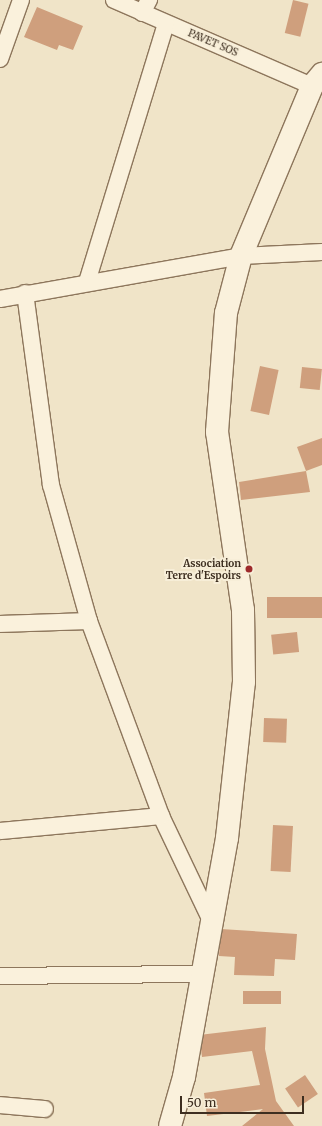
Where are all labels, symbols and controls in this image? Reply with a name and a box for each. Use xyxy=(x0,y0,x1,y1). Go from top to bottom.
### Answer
street label: PAVET SOS xyxy=(186,27,240,59)
place label: Association Terre d'Espoirs xyxy=(166,557,241,580)
marker: Association Terre d'Espoirs xyxy=(244,564,254,574)
scale bar xyxy=(182,1088,306,1114)
text: 50 m xyxy=(187,1095,216,1110)

